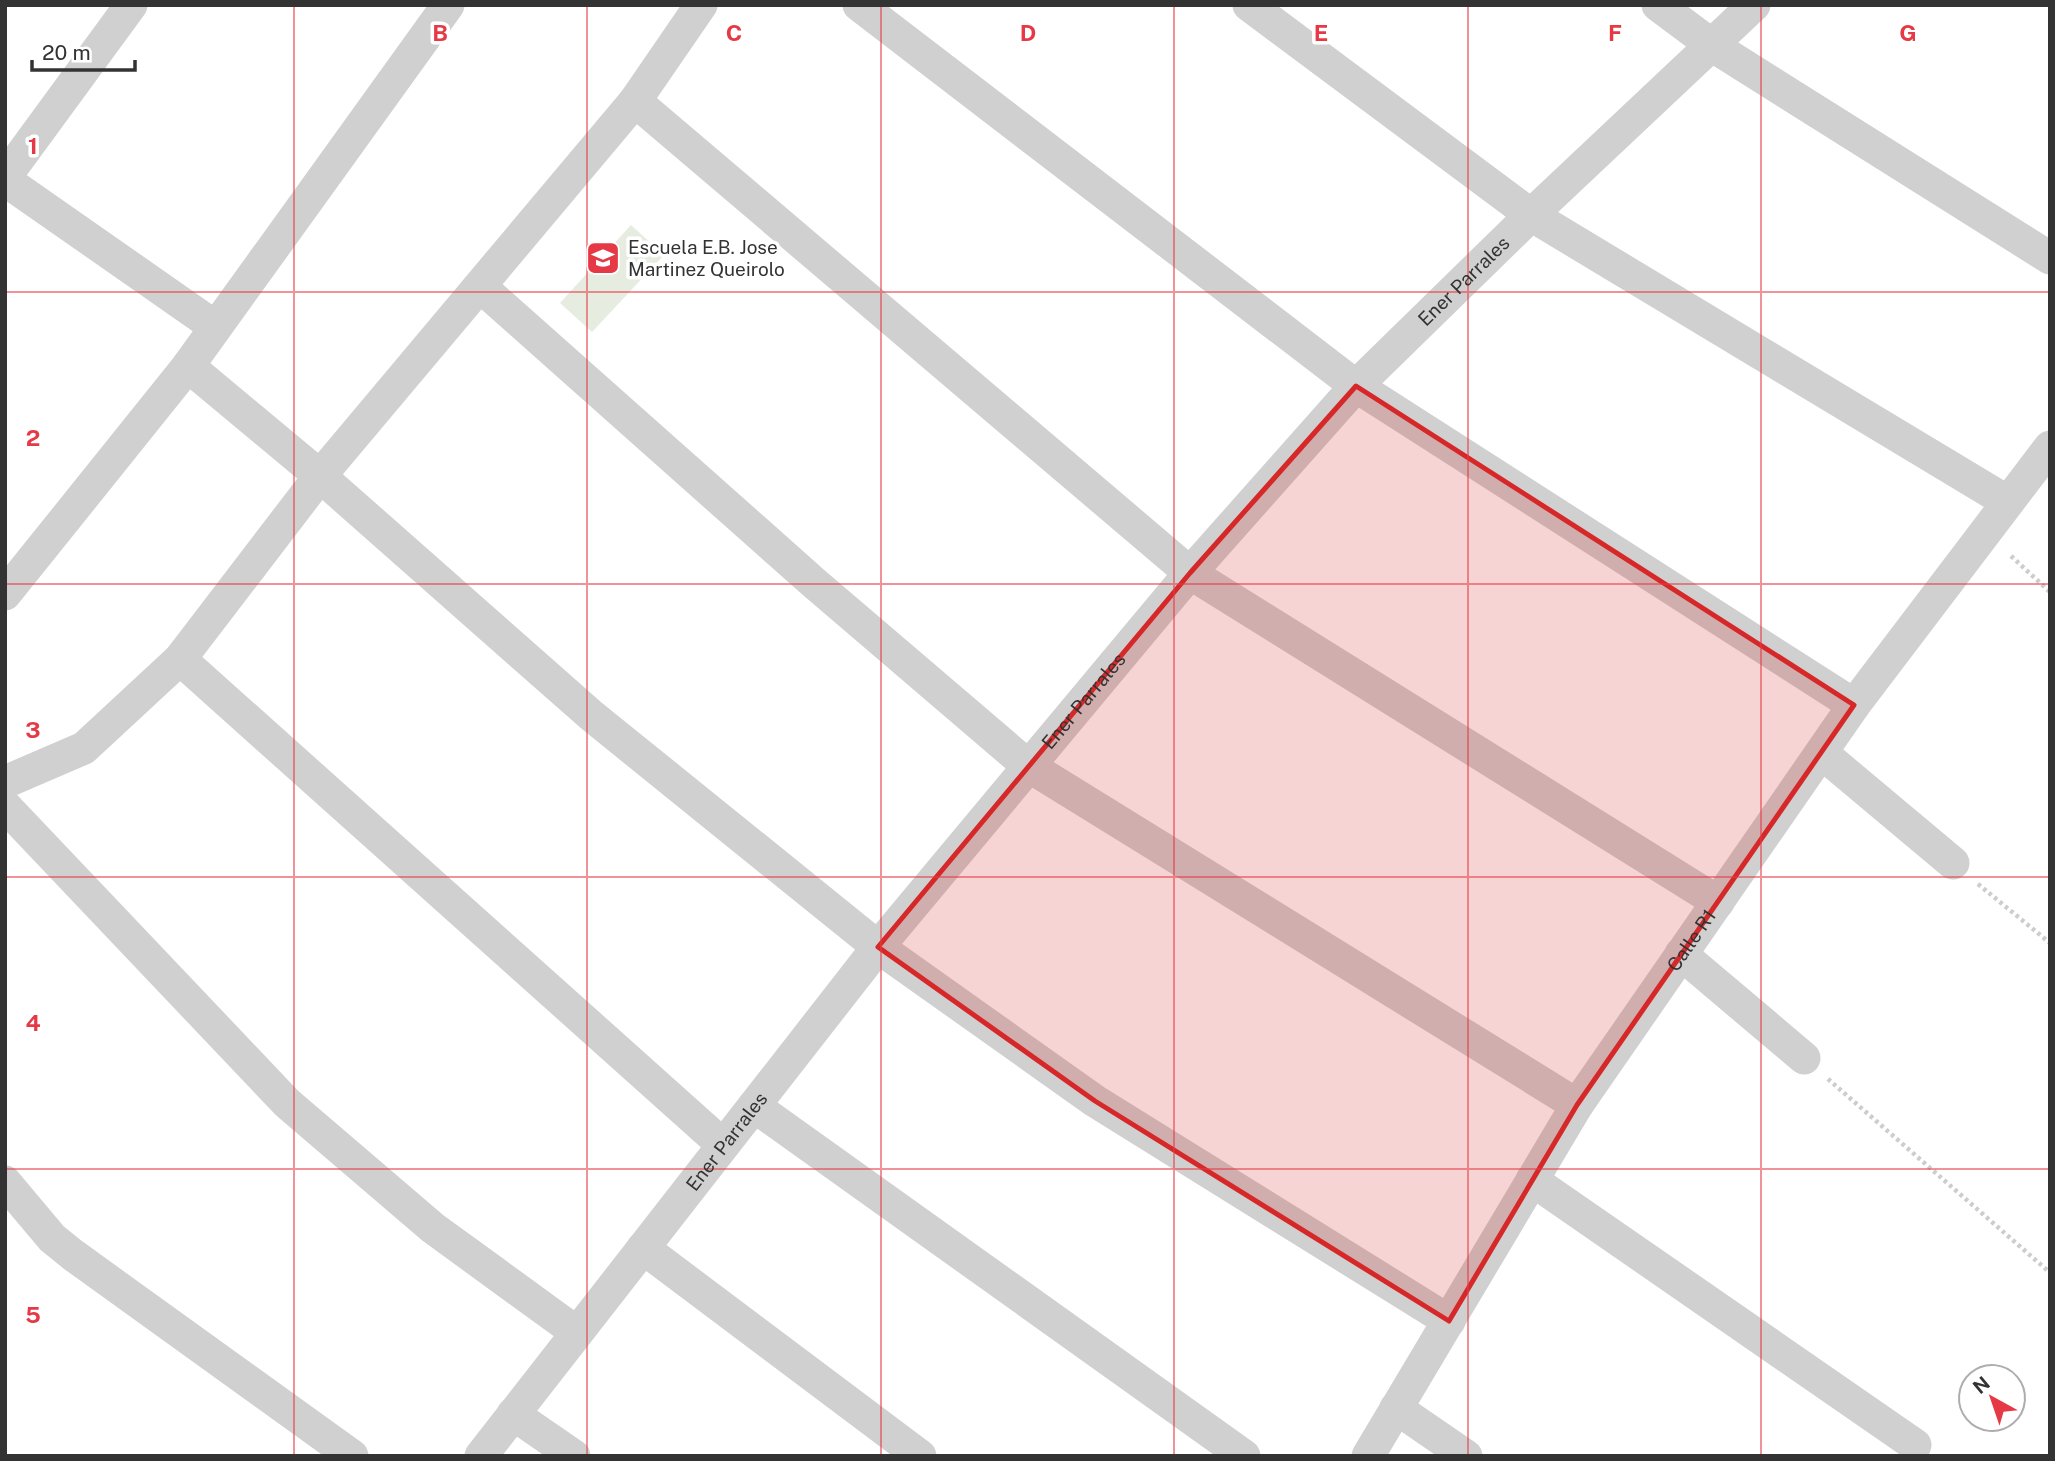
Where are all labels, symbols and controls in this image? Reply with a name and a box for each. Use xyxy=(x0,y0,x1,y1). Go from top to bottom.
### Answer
text: B xyxy=(432,19,448,46)
text: C xyxy=(726,19,742,46)
text: D xyxy=(1020,19,1036,46)
text: E xyxy=(1314,19,1328,46)
text: F xyxy=(1608,19,1622,46)
text: G xyxy=(1899,19,1917,46)
scale bar xyxy=(32,28,135,72)
text: 20 m xyxy=(42,40,91,65)
text: 1 xyxy=(28,132,38,159)
street label: Ener Parrales xyxy=(1414,232,1514,330)
place label: Escuela E.B. Jose Martinez Queirolo xyxy=(628,236,785,280)
school or university icon: Escuela E.B. Jose Martinez Queirolo xyxy=(584,239,622,277)
text: 2 xyxy=(26,424,40,451)
street label: Ener Parrales xyxy=(1037,648,1130,753)
text: 3 xyxy=(25,716,41,743)
street label: Calle R1 xyxy=(1662,905,1720,975)
text: 4 xyxy=(25,1009,41,1036)
street label: Ener Parrales xyxy=(681,1088,771,1195)
text: 5 xyxy=(25,1301,41,1328)
north arrow xyxy=(1957,1363,2027,1433)
text: N xyxy=(1968,1372,1994,1398)

